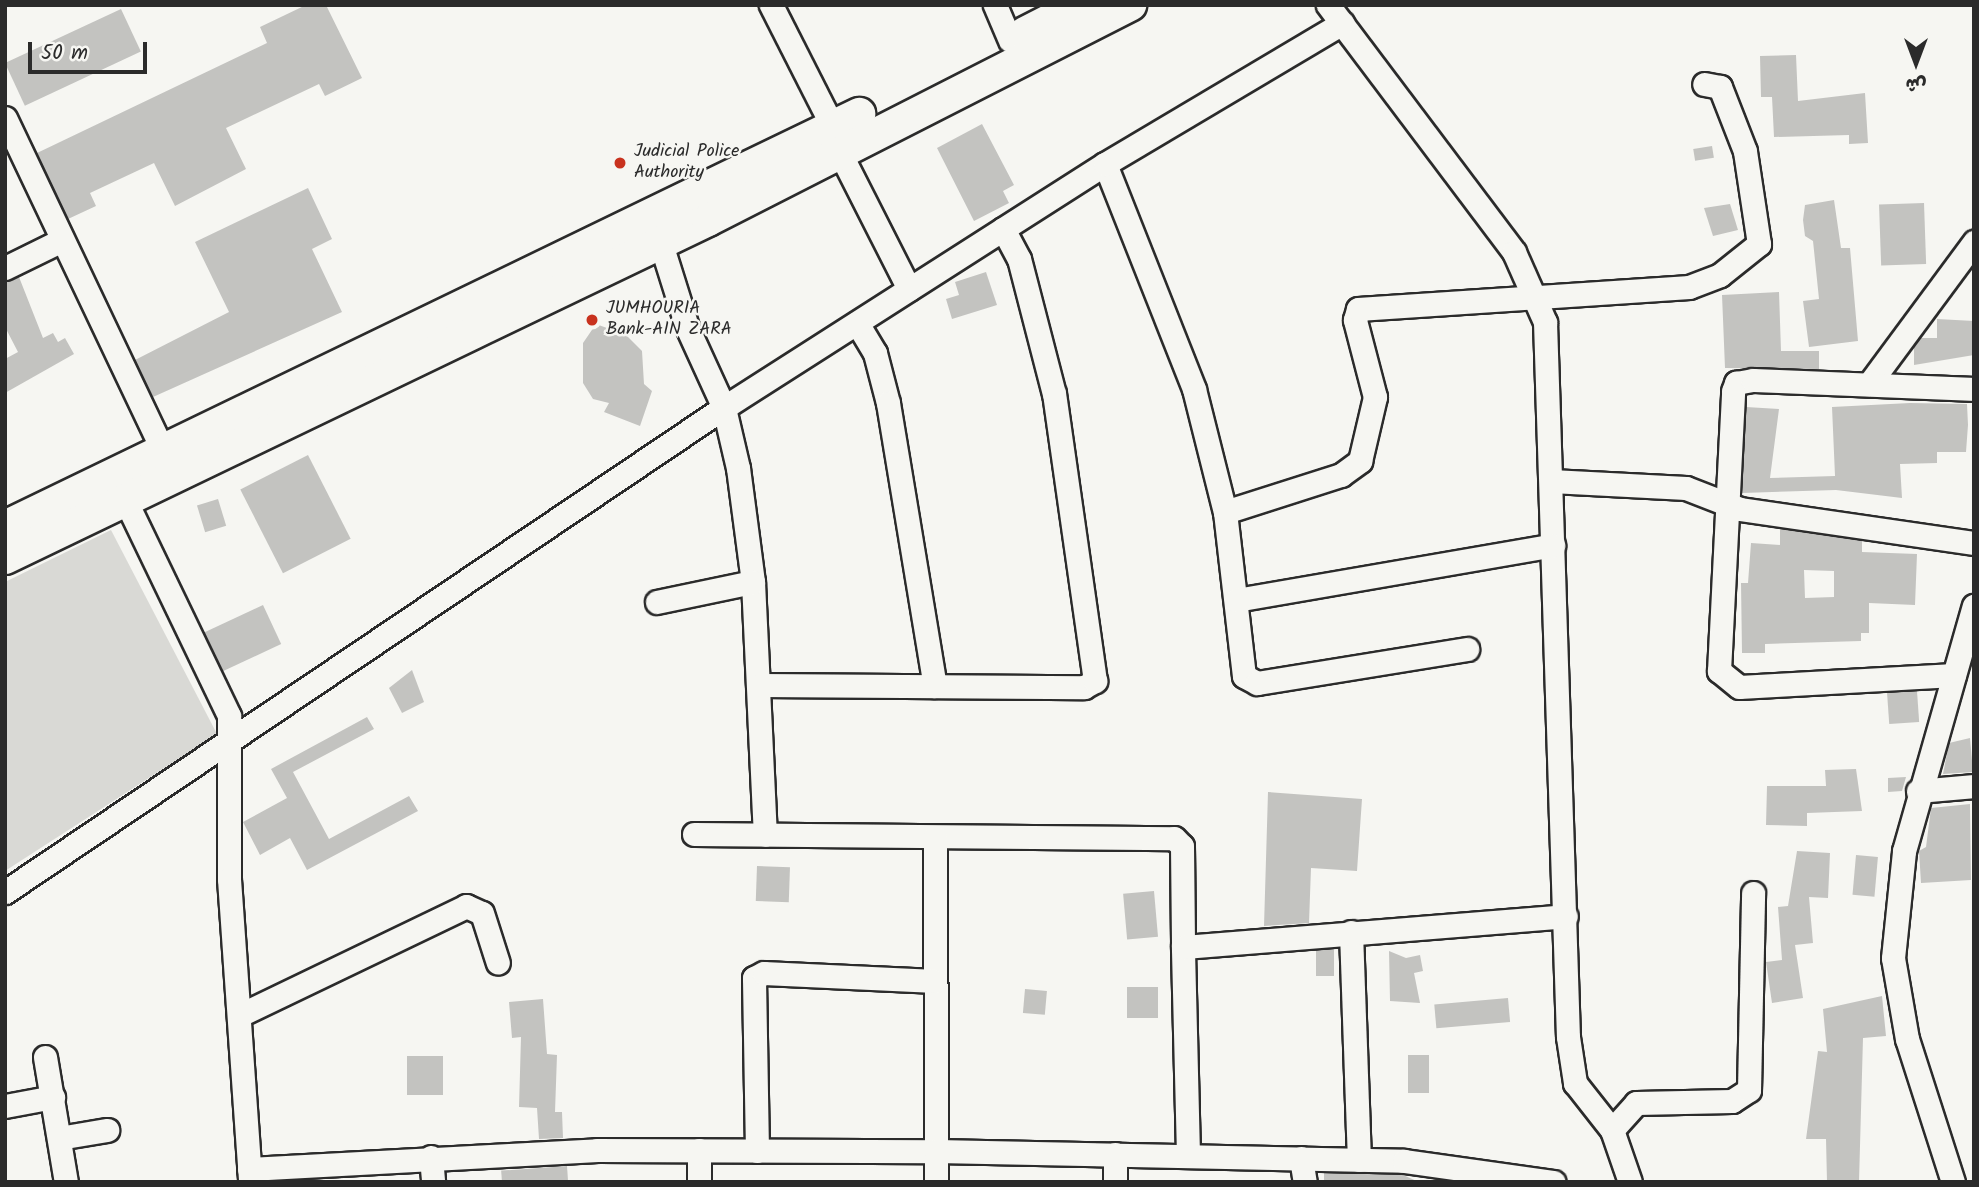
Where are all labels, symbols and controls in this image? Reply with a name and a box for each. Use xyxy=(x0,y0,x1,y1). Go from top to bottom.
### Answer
scale bar xyxy=(32,28,150,72)
north arrow xyxy=(1881,28,1951,98)
text: 50 m xyxy=(41,37,88,70)
text: ش xyxy=(1906,69,1926,99)
place label: Judicial Police Authority xyxy=(634,142,739,184)
marker: Judicial Police Authority xyxy=(612,155,628,171)
place label: JUMHOURIA Bank-AIN ZARA xyxy=(606,299,732,342)
marker: JUMHOURIA Bank-AIN ZARA xyxy=(584,312,600,328)

